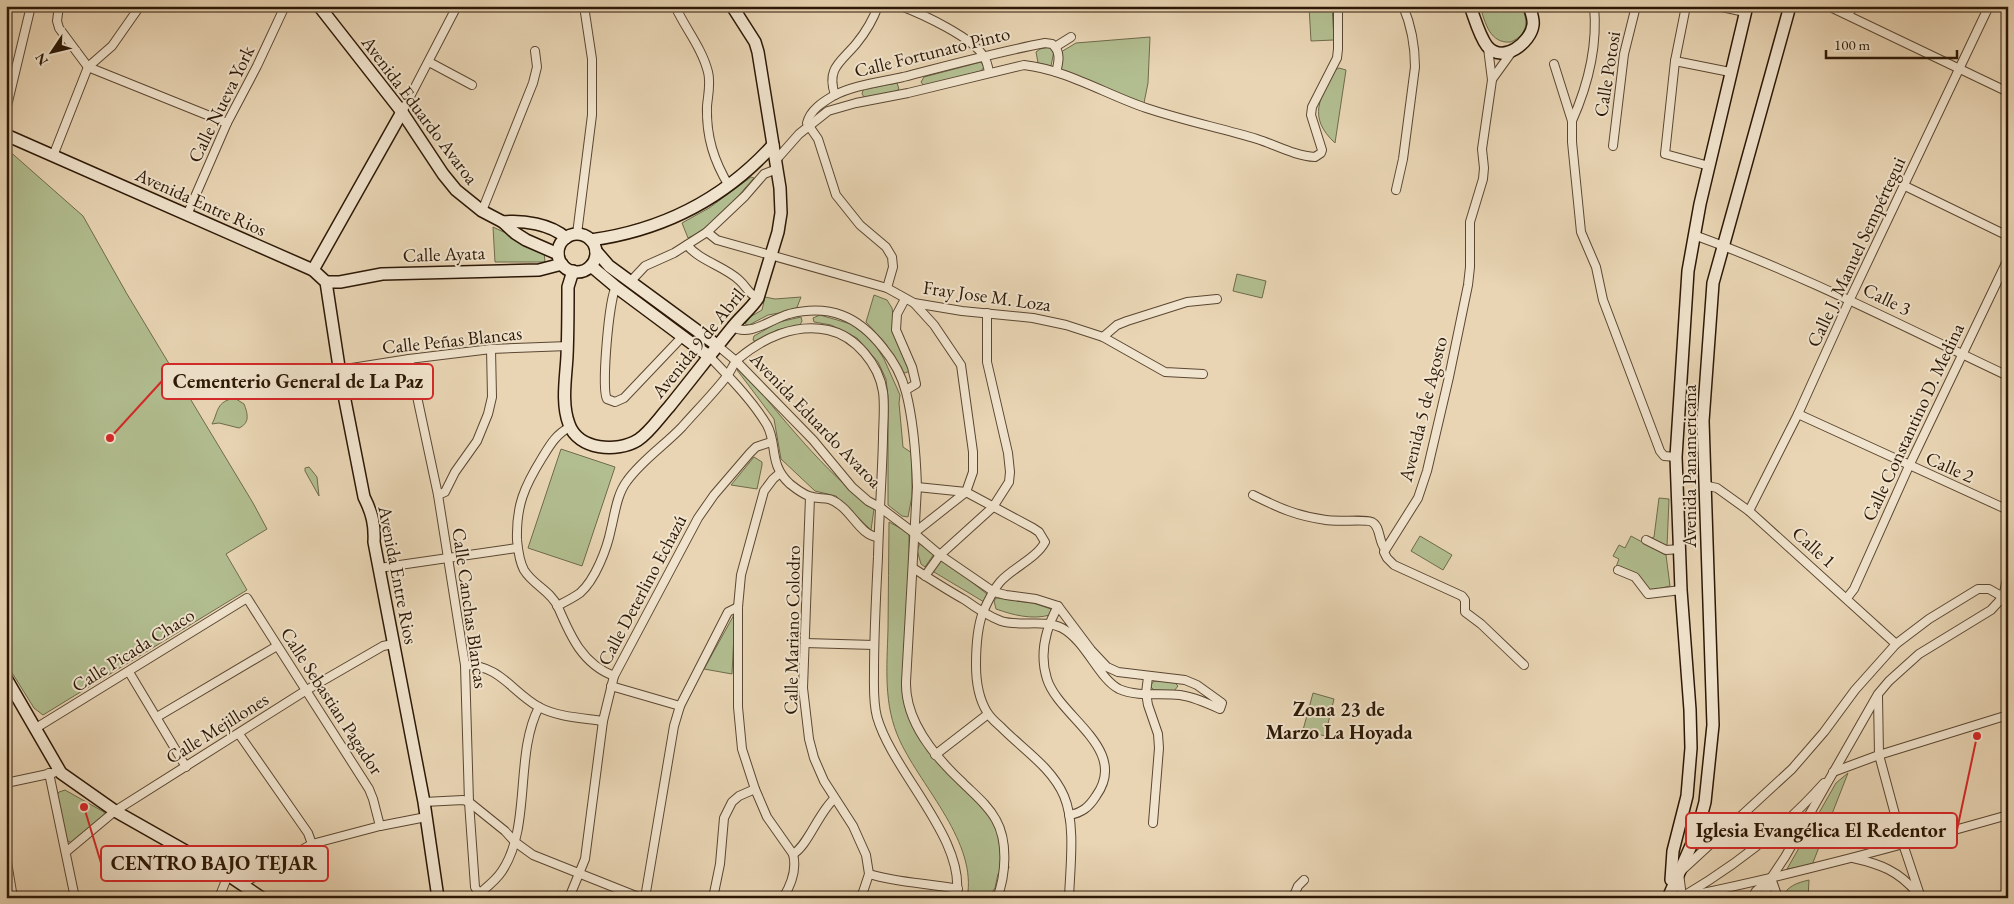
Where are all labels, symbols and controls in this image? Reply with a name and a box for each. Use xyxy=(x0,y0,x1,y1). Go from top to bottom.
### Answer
street label: Calle Fortunato Pinto xyxy=(852,21,1012,83)
north arrow xyxy=(28,28,78,78)
scale bar xyxy=(1826,28,1958,60)
street label: Calle Potosi xyxy=(1588,29,1626,119)
street label: Avenida Eduardo Avaroa xyxy=(355,30,484,190)
text: 100 m xyxy=(1834,35,1871,54)
street label: Calle Nueva York xyxy=(182,40,261,167)
text: N xyxy=(30,49,52,69)
street label: Calle J. Manuel Sempértegui xyxy=(1801,153,1911,351)
street label: Avenida Entre Rios xyxy=(131,162,270,242)
street label: Calle Ayata xyxy=(402,240,486,268)
street label: Fray Jose M. Loza xyxy=(921,275,1053,317)
street label: Calle 3 xyxy=(1859,277,1915,321)
street label: Avenida 9 de Abril xyxy=(645,282,750,404)
street label: Calle Constantino D. Medina xyxy=(1856,319,1970,525)
street label: Calle Peñas Blancas xyxy=(381,320,523,360)
street label: Avenida 5 de Agosto xyxy=(1393,334,1453,485)
street label: Avenida Eduardo Avaroa xyxy=(744,346,888,494)
callout: Cementerio General de La Paz xyxy=(162,364,433,399)
text: Cementerio General de La Paz xyxy=(173,368,423,394)
street label: Avenida Panamericana xyxy=(1677,384,1702,549)
street label: Calle 2 xyxy=(1922,445,1978,489)
street label: Avenida Entre Rios xyxy=(372,503,424,646)
street label: Calle Deterlino Echazú xyxy=(592,510,692,670)
street label: Calle 1 xyxy=(1787,521,1841,573)
street label: Calle Canchas Blancas xyxy=(446,526,494,690)
street label: Calle Mariano Colodro xyxy=(778,545,806,715)
street label: Calle Picada Chaco xyxy=(67,602,199,698)
street label: Calle Sebastian Pagador xyxy=(275,622,389,780)
street label: Calle Mejillones xyxy=(161,687,273,769)
district label: Zona 23 de Marzo La Hoyada xyxy=(1265,696,1413,745)
callout: Iglesia Evangélica El Redentor xyxy=(1686,813,1957,848)
text: Iglesia Evangélica El Redentor xyxy=(1696,817,1947,843)
callout: CENTRO BAJO TEJAR xyxy=(101,846,328,881)
text: CENTRO BAJO TEJAR xyxy=(111,850,318,876)

